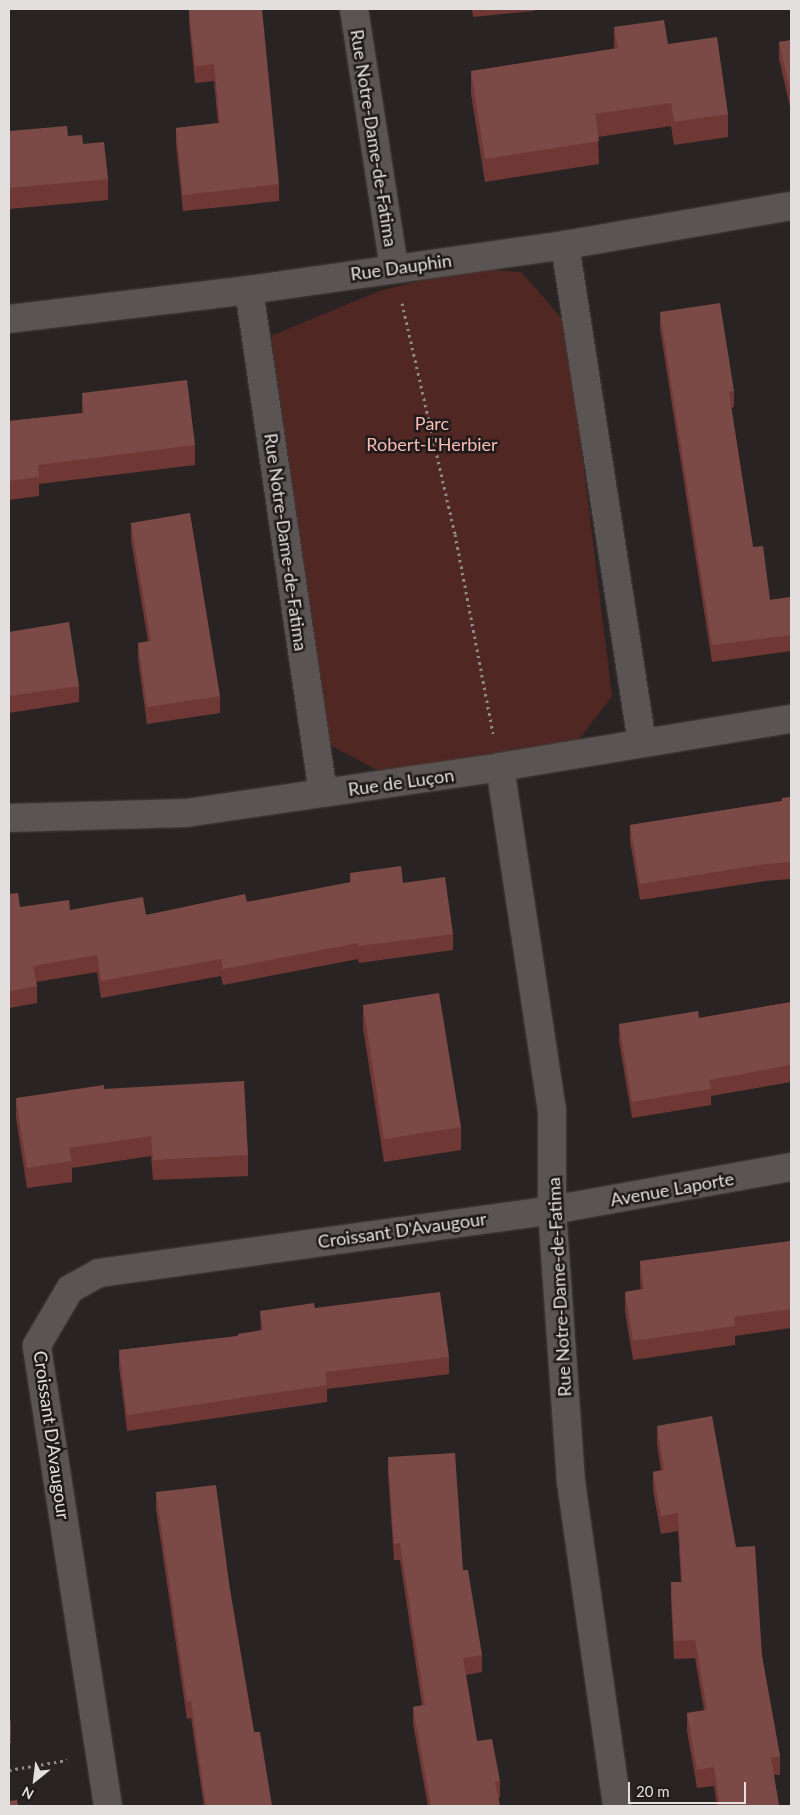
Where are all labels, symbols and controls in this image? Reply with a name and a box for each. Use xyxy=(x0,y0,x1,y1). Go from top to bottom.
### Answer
street label: Rue Notre-Dame-de-Fatima xyxy=(346,28,402,248)
street label: Rue Dauphin xyxy=(349,249,453,285)
park label: Parc Robert-L'Herbier xyxy=(366,413,498,456)
street label: Rue Notre-Dame-de-Fatima xyxy=(260,432,312,652)
street label: Rue de Luçon xyxy=(347,764,455,800)
street label: Avenue Laporte xyxy=(609,1167,735,1211)
street label: Rue Notre-Dame-de-Fatima xyxy=(542,1177,576,1397)
street label: Croissant D'Avaugour xyxy=(316,1207,488,1253)
street label: Croissant D'Avaugour xyxy=(29,1349,75,1521)
north arrow xyxy=(10,1755,60,1805)
scale bar xyxy=(630,1772,748,1804)
text: 20 m xyxy=(636,1782,670,1800)
text: N xyxy=(19,1784,36,1804)

